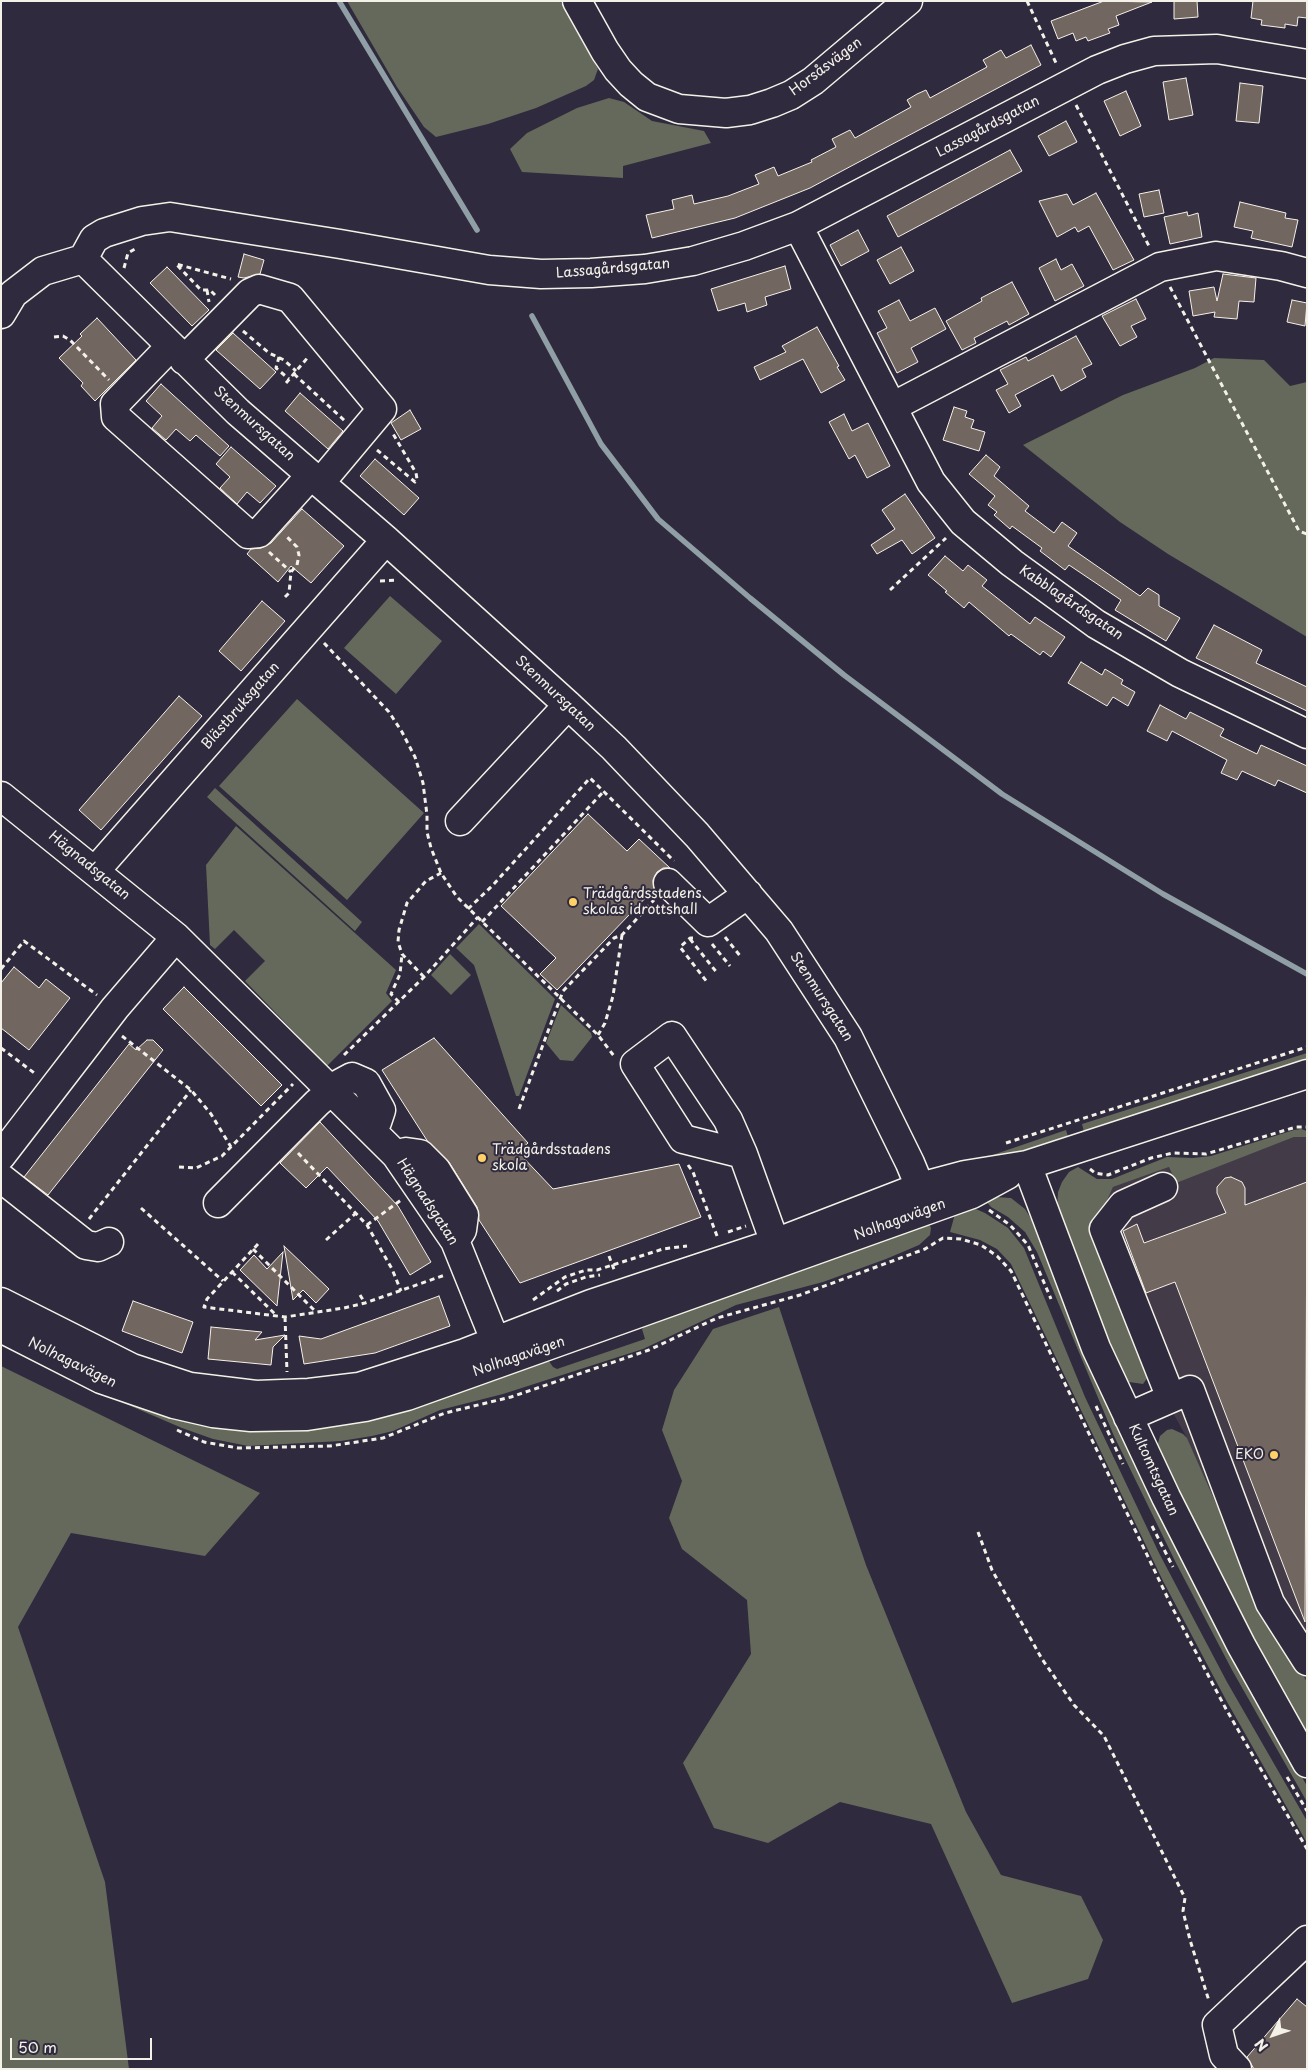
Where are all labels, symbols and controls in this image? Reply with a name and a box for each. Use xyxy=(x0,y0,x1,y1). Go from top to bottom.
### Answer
street label: Horsåsvägen xyxy=(786,34,866,100)
street label: Lassagårdsgatan xyxy=(934,93,1042,161)
street label: Lassagårdsgatan xyxy=(555,256,671,282)
street label: Stenmursgatan xyxy=(210,383,298,465)
street label: Kabblagårdsgatan xyxy=(1016,562,1126,644)
street label: Stenmursgatan xyxy=(512,653,598,735)
street label: Blästbruksgatan xyxy=(199,659,283,753)
street label: Hägnadsgatan xyxy=(45,828,133,904)
place label: Trädgårdsstadens skolas idrottshall xyxy=(583,886,702,919)
marker: Trädgårdsstadens skolas idrottshall xyxy=(567,896,579,908)
street label: Stenmursgatan xyxy=(786,949,856,1045)
place label: Trädgårdsstadens skola xyxy=(492,1142,611,1174)
marker: Trädgårdsstadens skola xyxy=(476,1152,488,1164)
street label: Hägnadsgatan xyxy=(393,1156,461,1248)
street label: Nolhagavägen xyxy=(852,1196,948,1244)
street label: Nolhagavägen xyxy=(471,1333,567,1381)
street label: Nolhagavägen xyxy=(25,1334,119,1392)
street label: Kultomtsgatan xyxy=(1124,1421,1182,1519)
place label: EKO xyxy=(1235,1447,1264,1463)
marker: EKO xyxy=(1268,1449,1280,1461)
north arrow xyxy=(1248,2010,1298,2060)
scale bar xyxy=(12,2028,155,2060)
text: N xyxy=(1250,2034,1273,2056)
text: 50 m xyxy=(18,2035,57,2058)

